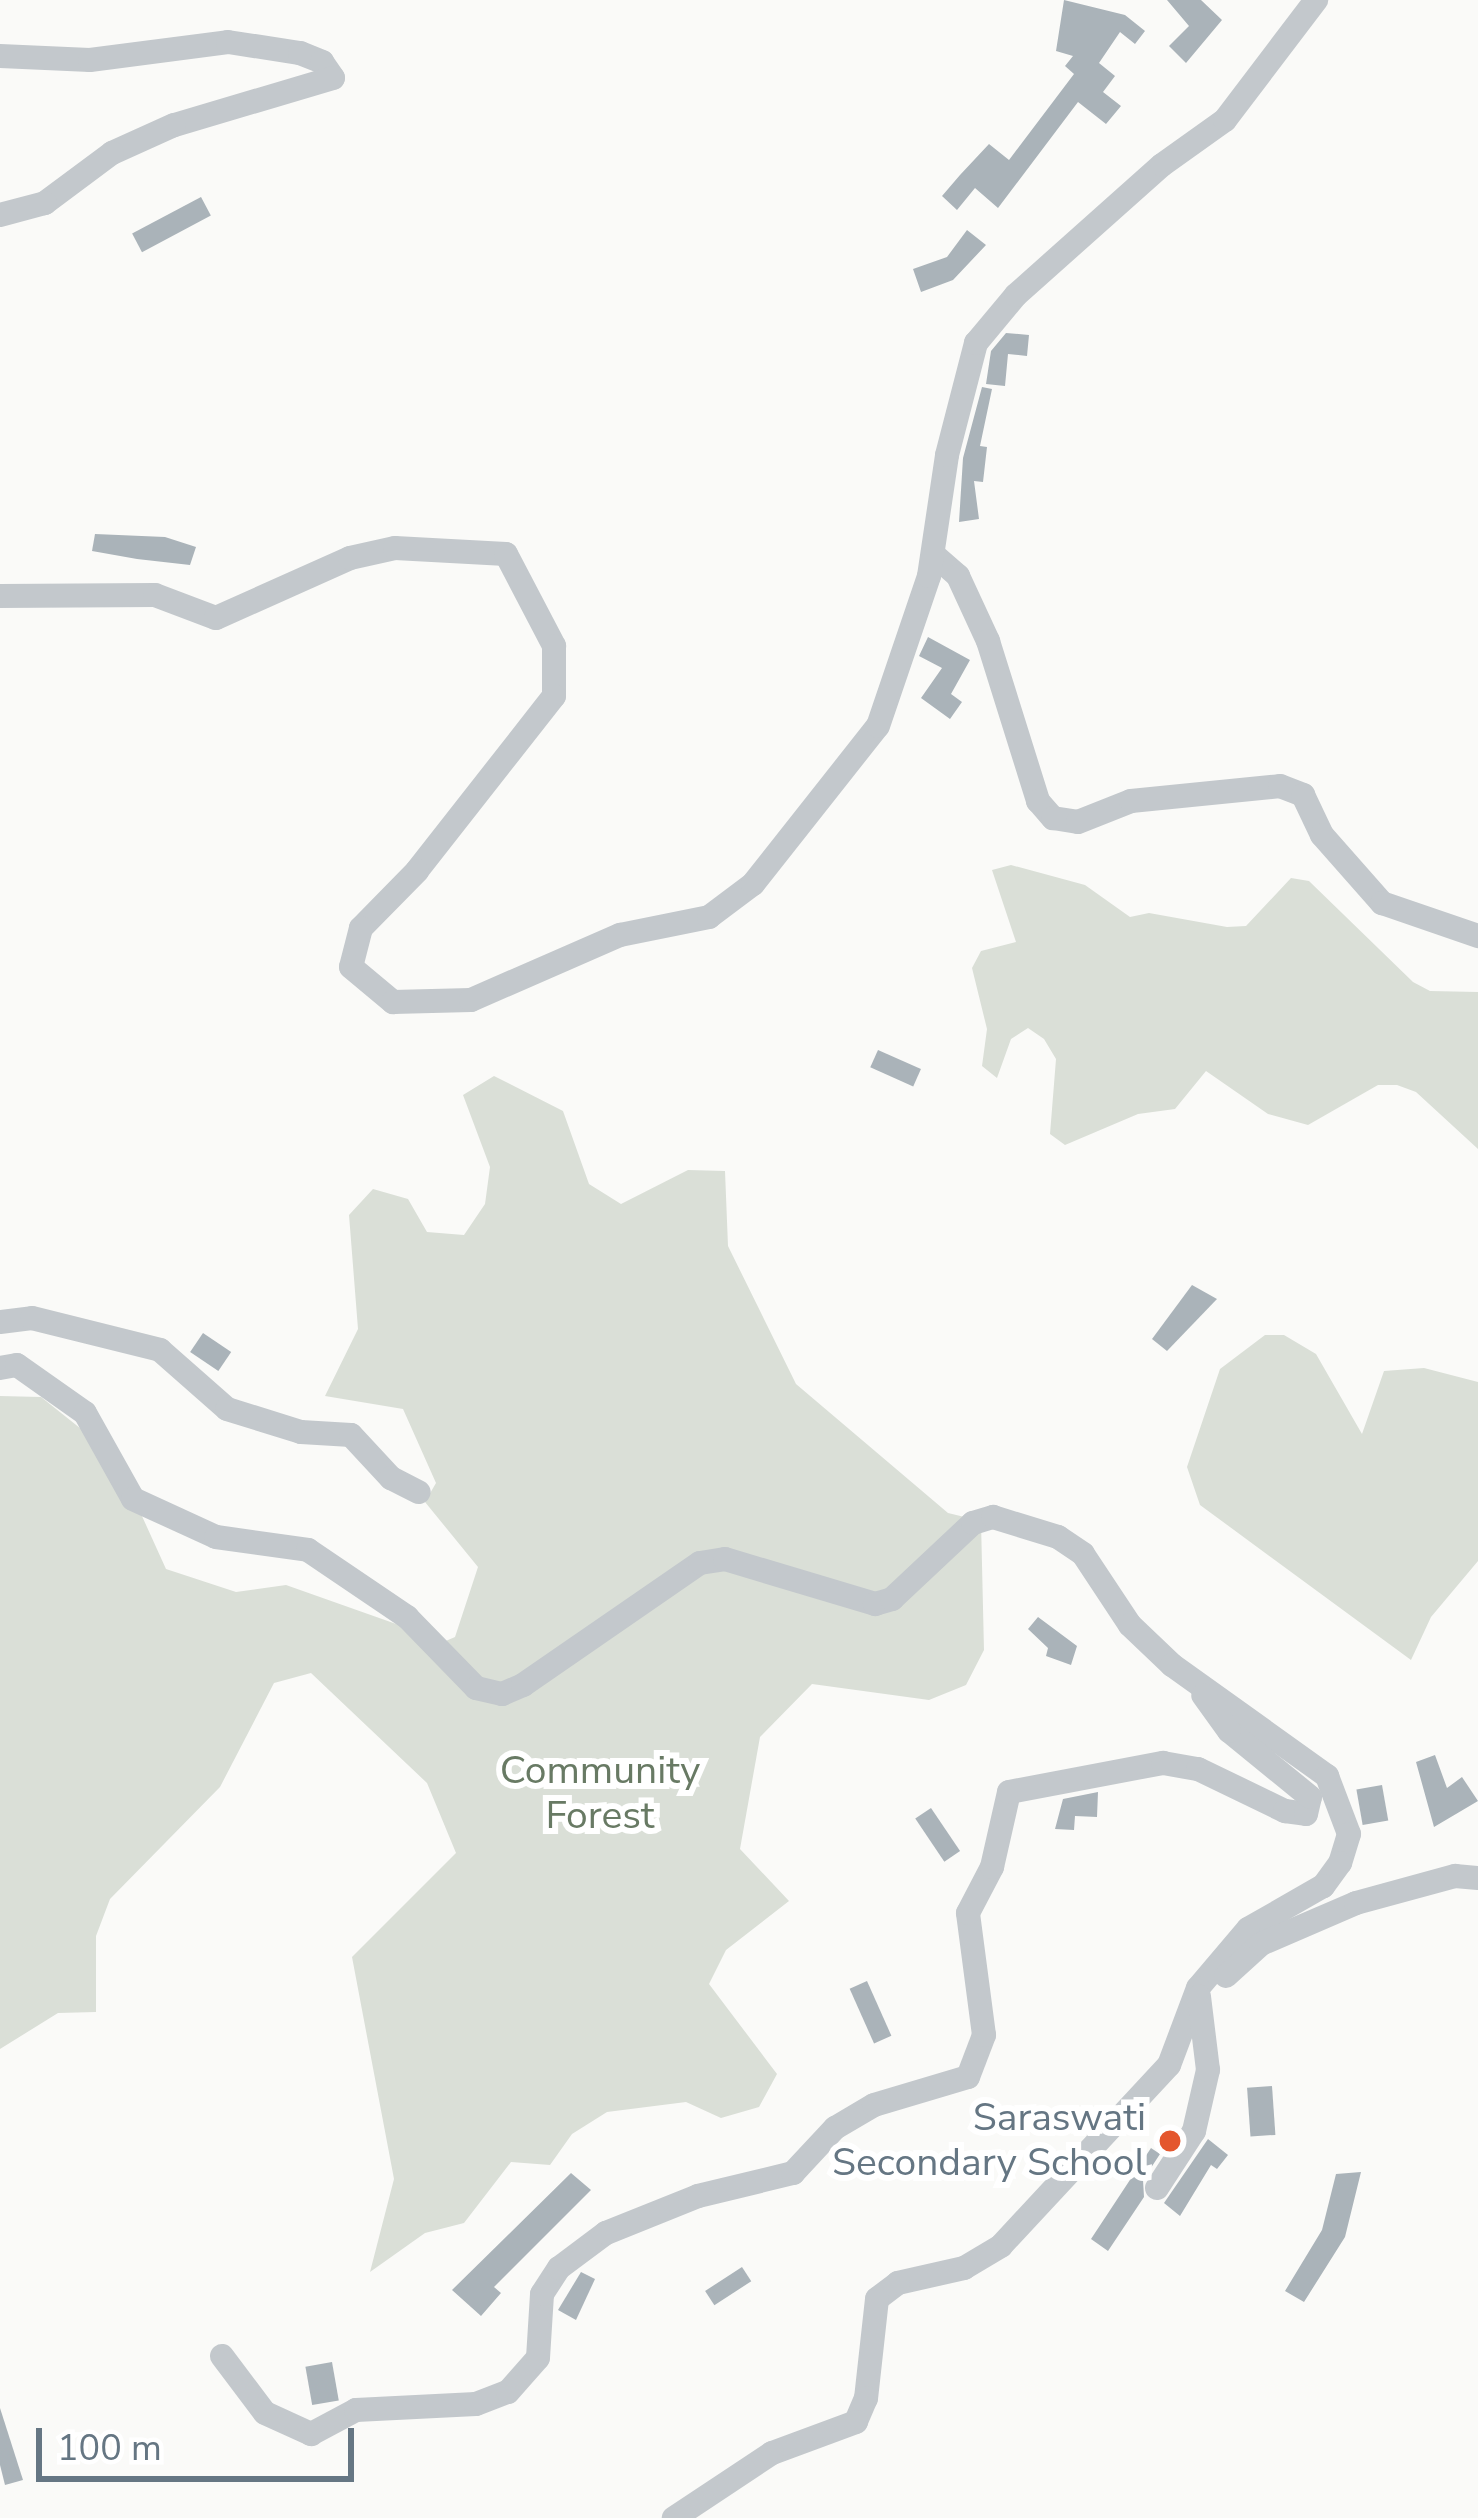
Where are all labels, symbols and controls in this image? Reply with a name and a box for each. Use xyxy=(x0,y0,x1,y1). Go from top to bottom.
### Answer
park label: Community Forest xyxy=(500,1749,700,1840)
place label: Saraswati Secondary School xyxy=(832,2096,1146,2187)
marker: Saraswati Secondary School xyxy=(1157,2128,1183,2154)
scale bar xyxy=(42,2404,360,2478)
text: 100 m xyxy=(57,2424,162,2473)

